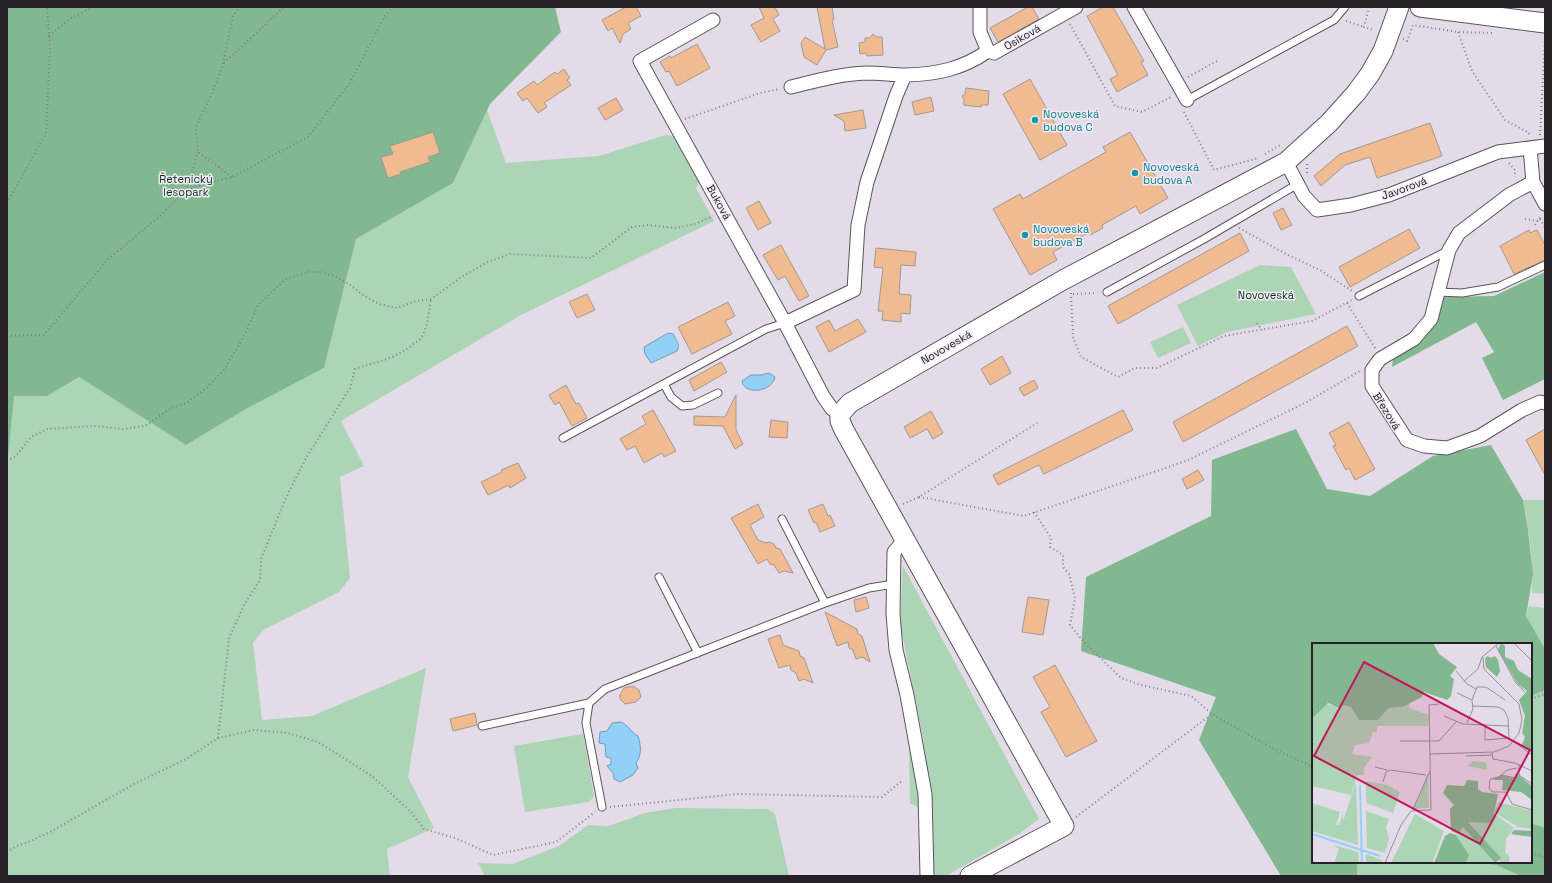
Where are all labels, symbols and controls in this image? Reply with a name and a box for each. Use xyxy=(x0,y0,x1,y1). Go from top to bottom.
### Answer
street label: Osiková xyxy=(1001,21,1043,53)
place label: Novoveská budova C xyxy=(1043,107,1100,134)
marker: Novoveská budova C xyxy=(1030,115,1040,125)
place label: Novoveská budova A xyxy=(1143,160,1200,187)
marker: Novoveská budova A xyxy=(1130,168,1140,178)
park label: Řetenický lesopark xyxy=(159,172,213,199)
street label: Javorová xyxy=(1379,173,1429,203)
street label: Buková xyxy=(704,182,735,223)
place label: Novoveská budova B xyxy=(1033,222,1090,249)
marker: Novoveská budova B xyxy=(1020,230,1030,240)
park label: Novoveská xyxy=(1238,288,1295,302)
street label: Novoveská xyxy=(918,327,974,367)
street label: Březová xyxy=(1370,390,1404,433)
inset map xyxy=(1312,643,1532,863)

